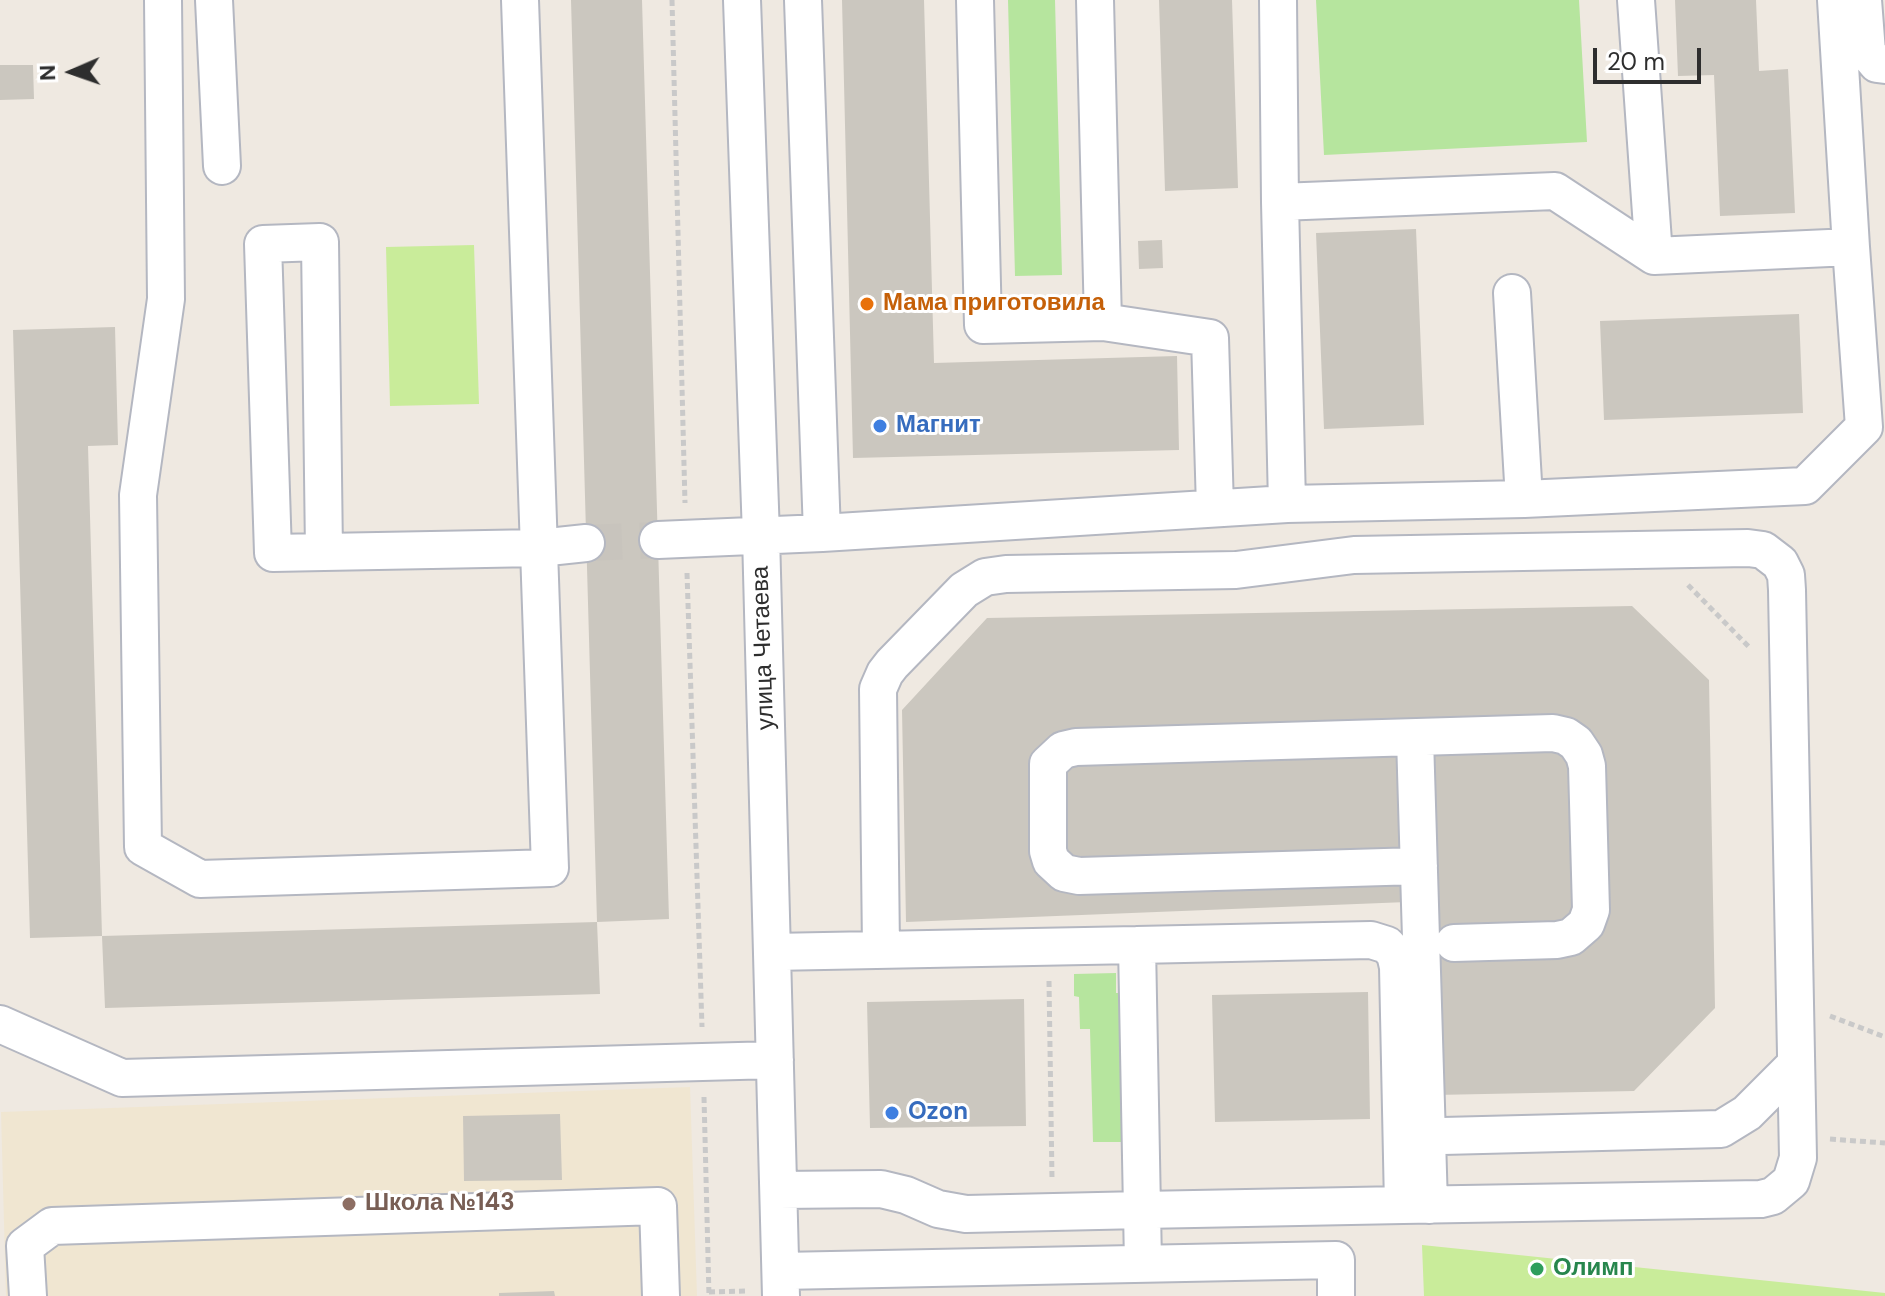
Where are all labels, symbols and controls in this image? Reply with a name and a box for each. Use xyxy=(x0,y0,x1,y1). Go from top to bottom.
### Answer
north arrow xyxy=(32,32,112,112)
scale bar xyxy=(1597,32,1705,82)
text: 20 m xyxy=(1607,46,1665,77)
text: N xyxy=(33,64,62,81)
place label: Мама приготовила xyxy=(883,290,1105,318)
marker: Мама приготовила xyxy=(858,295,876,313)
place label: Магнит xyxy=(896,412,981,440)
marker: Магнит xyxy=(871,417,889,435)
street label: улица Четаева xyxy=(747,565,781,731)
place label: Ozon xyxy=(908,1099,968,1127)
marker: Ozon xyxy=(883,1104,901,1122)
place label: Школа №143 xyxy=(365,1190,515,1218)
marker: Школа №143 xyxy=(340,1195,358,1213)
place label: Олимп xyxy=(1553,1255,1634,1283)
marker: Олимп xyxy=(1528,1260,1546,1278)

